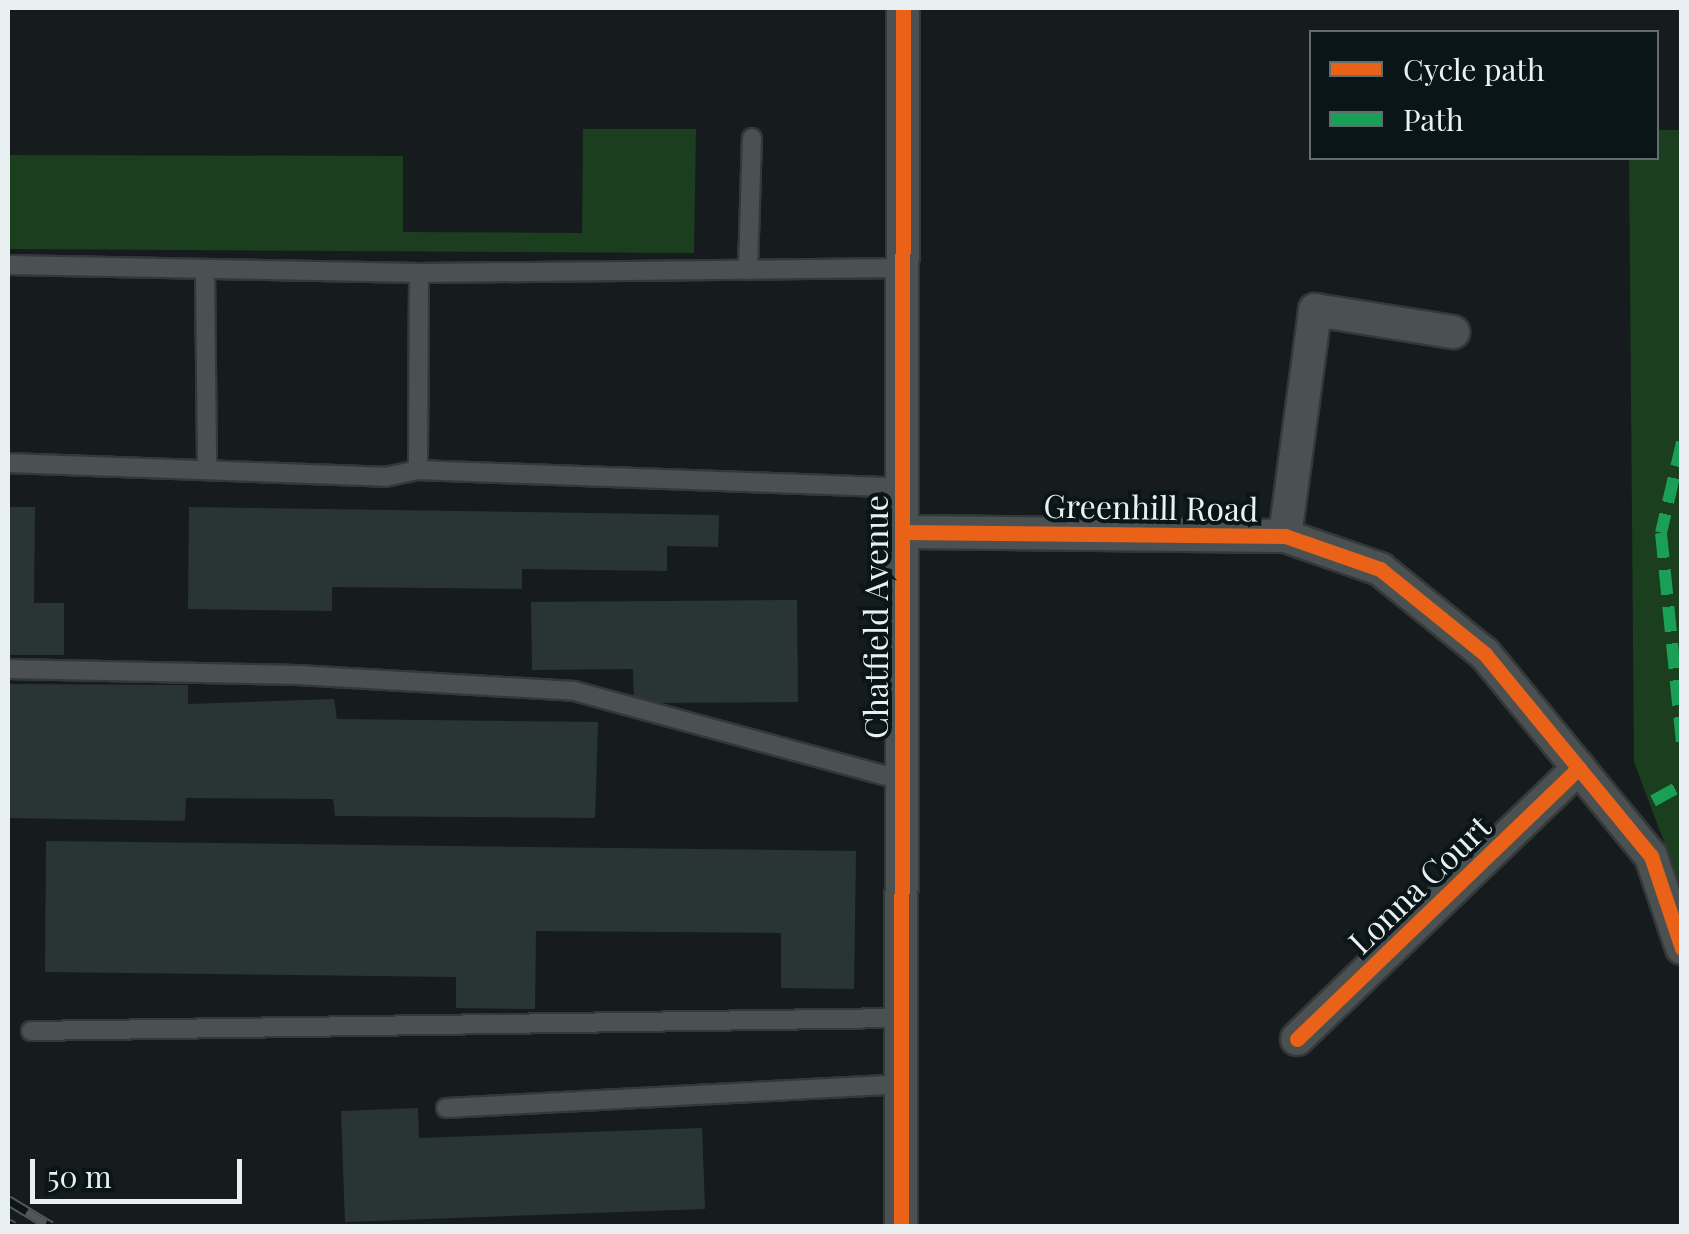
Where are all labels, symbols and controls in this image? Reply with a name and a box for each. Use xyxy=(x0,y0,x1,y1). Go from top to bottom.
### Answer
legend xyxy=(1309,30,1659,160)
text: Cycle path xyxy=(1403,49,1545,89)
text: Path xyxy=(1403,99,1464,139)
street label: Greenhill Road xyxy=(1043,486,1259,528)
street label: Chatfield Avenue xyxy=(856,494,894,740)
street label: Lonna Court xyxy=(1340,807,1498,961)
scale bar xyxy=(35,1139,248,1201)
text: 50 m xyxy=(47,1156,112,1196)

